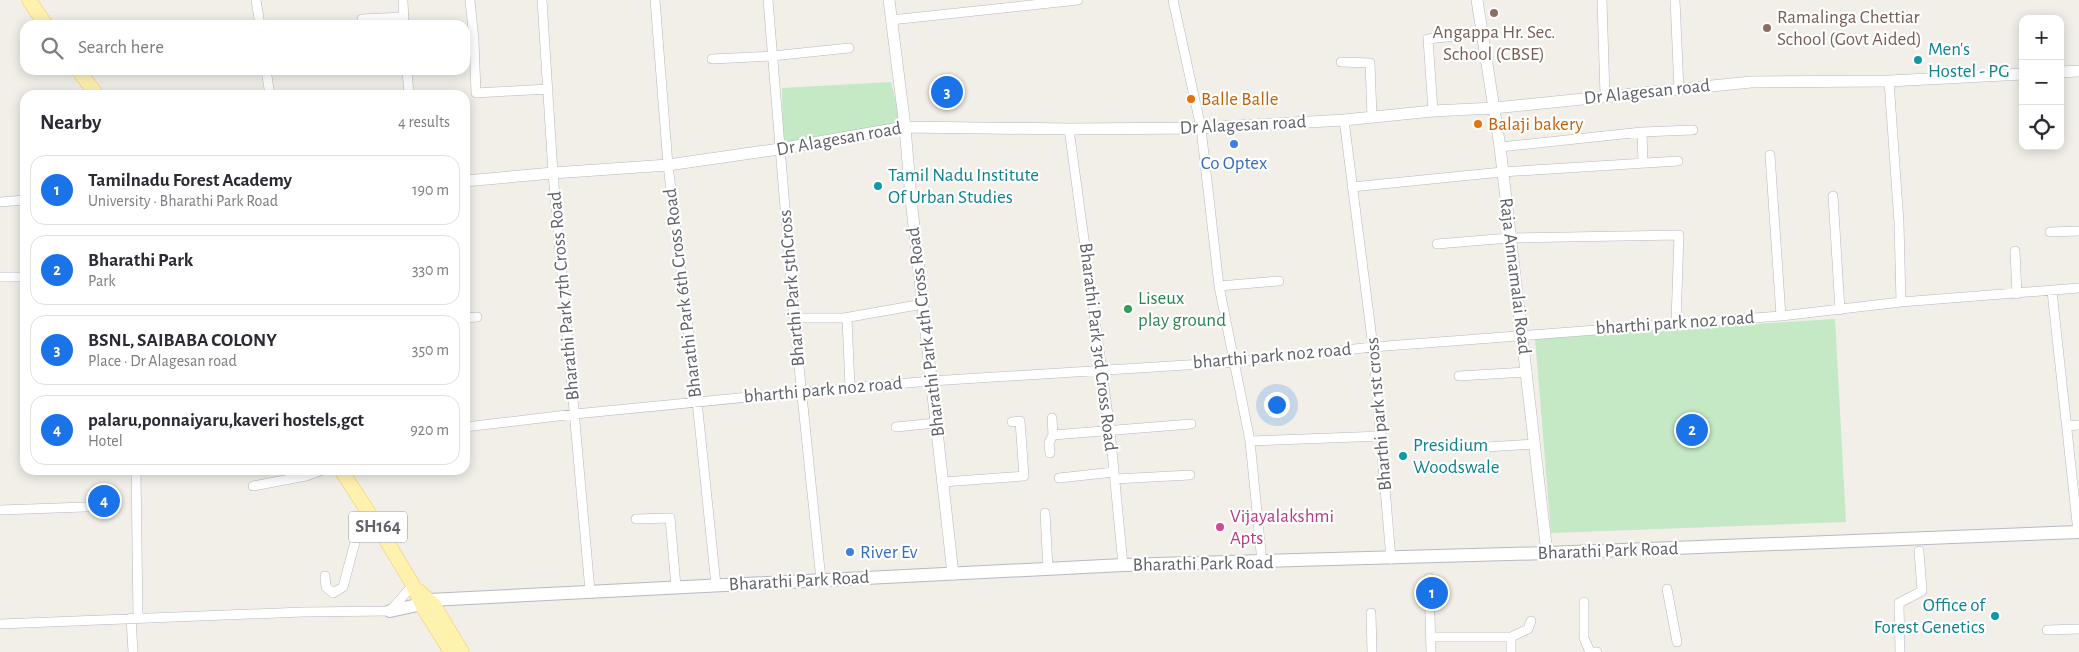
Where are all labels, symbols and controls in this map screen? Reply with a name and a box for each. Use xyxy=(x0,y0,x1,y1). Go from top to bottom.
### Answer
marker: Angappa Hr. Sec. School (CBSE) xyxy=(1488,7,1500,19)
place label: Ramalinga Chettiar School (Govt Aided) xyxy=(1777,8,1922,49)
map controls xyxy=(2019,15,2064,150)
button: + xyxy=(2019,15,2064,60)
search box xyxy=(20,20,470,75)
marker: Ramalinga Chettiar School (Govt Aided) xyxy=(1761,22,1773,34)
place label: Angappa Hr. Sec. School (CBSE) xyxy=(1433,23,1555,64)
icon: search xyxy=(38,34,66,62)
text: Search here xyxy=(78,38,164,57)
place label: Men's Hostel - PG xyxy=(1928,40,2010,81)
marker: Men's Hostel - PG xyxy=(1912,54,1924,66)
button: − xyxy=(2019,60,2064,105)
pin: 3 xyxy=(931,73,963,111)
street label: Dr Alagesan road xyxy=(1583,76,1711,108)
place label: Balle Balle xyxy=(1201,90,1278,109)
marker: Balle Balle xyxy=(1185,93,1197,105)
button: locate xyxy=(2019,105,2064,150)
text: Nearby xyxy=(40,112,101,133)
street label: Dr Alagesan road xyxy=(1179,112,1307,138)
text: 4 results xyxy=(398,114,450,130)
place label: Balaji bakery xyxy=(1488,115,1583,134)
marker: Balaji bakery xyxy=(1472,118,1484,130)
street label: Dr Alagesan road xyxy=(775,119,903,159)
marker: Co Optex xyxy=(1228,138,1240,150)
place label: Co Optex xyxy=(1201,154,1267,173)
place label: Tamil Nadu Institute Of Urban Studies xyxy=(888,166,1039,207)
text: Tamilnadu Forest Academy xyxy=(88,171,292,190)
marker: Tamil Nadu Institute Of Urban Studies xyxy=(872,180,884,192)
text: 1 xyxy=(54,182,60,198)
text: 190 m xyxy=(412,182,449,198)
street label: Bharathi Park 6th Cross Road xyxy=(661,187,705,399)
street label: Bharathi Park 7th Cross Road xyxy=(545,190,583,401)
text: University · Bharathi Park Road xyxy=(88,193,278,209)
street label: Raja Annamalai Road xyxy=(1496,197,1534,356)
street label: Bharthi Park 5thCross xyxy=(776,209,808,367)
street label: Bharathi Park 4th Cross Road xyxy=(904,226,948,438)
street label: Bharathi Park 3rd Cross Road xyxy=(1076,242,1120,452)
text: Bharathi Park xyxy=(88,251,193,270)
text: 2 xyxy=(53,262,61,278)
text: 330 m xyxy=(412,262,449,278)
text: Park xyxy=(88,273,116,289)
place label: Liseux play ground xyxy=(1138,289,1226,330)
marker: Liseux play ground xyxy=(1122,303,1134,315)
street label: bharthi park no2 road xyxy=(1595,308,1755,338)
text: BSNL, SAIBABA COLONY xyxy=(88,331,277,350)
street label: Bharthi park 1st cross xyxy=(1363,336,1395,492)
street label: bharthi park no2 road xyxy=(1192,340,1352,372)
text: 3 xyxy=(54,342,60,358)
text: 350 m xyxy=(412,342,449,358)
text: Place · Dr Alagesan road xyxy=(88,353,237,369)
street label: bharthi park no2 road xyxy=(743,374,903,406)
your location xyxy=(1264,392,1290,418)
text: palaru,ponnaiyaru,kaveri hostels,gct xyxy=(88,411,364,430)
pin: 2 xyxy=(1676,411,1708,449)
text: 4 xyxy=(53,422,61,438)
text: 920 m xyxy=(410,422,449,438)
text: Hotel xyxy=(88,433,123,449)
place label: Presidium Woodswale xyxy=(1413,436,1499,477)
marker: Presidium Woodswale xyxy=(1397,450,1409,462)
pin: 4 xyxy=(88,482,120,520)
place label: Vijayalakshmi Apts xyxy=(1230,507,1334,548)
road number: SH164 xyxy=(349,512,407,542)
marker: Vijayalakshmi Apts xyxy=(1214,521,1226,533)
street label: Bharathi Park Road xyxy=(1537,539,1679,563)
place label: River Ev xyxy=(860,543,918,562)
marker: River Ev xyxy=(844,546,856,558)
street label: Bharathi Park Road xyxy=(1132,553,1274,575)
street label: Bharathi Park Road xyxy=(728,568,870,594)
pin: 1 xyxy=(1416,574,1448,612)
place label: Office of Forest Genetics xyxy=(1874,596,1986,637)
marker: Office of Forest Genetics xyxy=(1989,610,2001,622)

